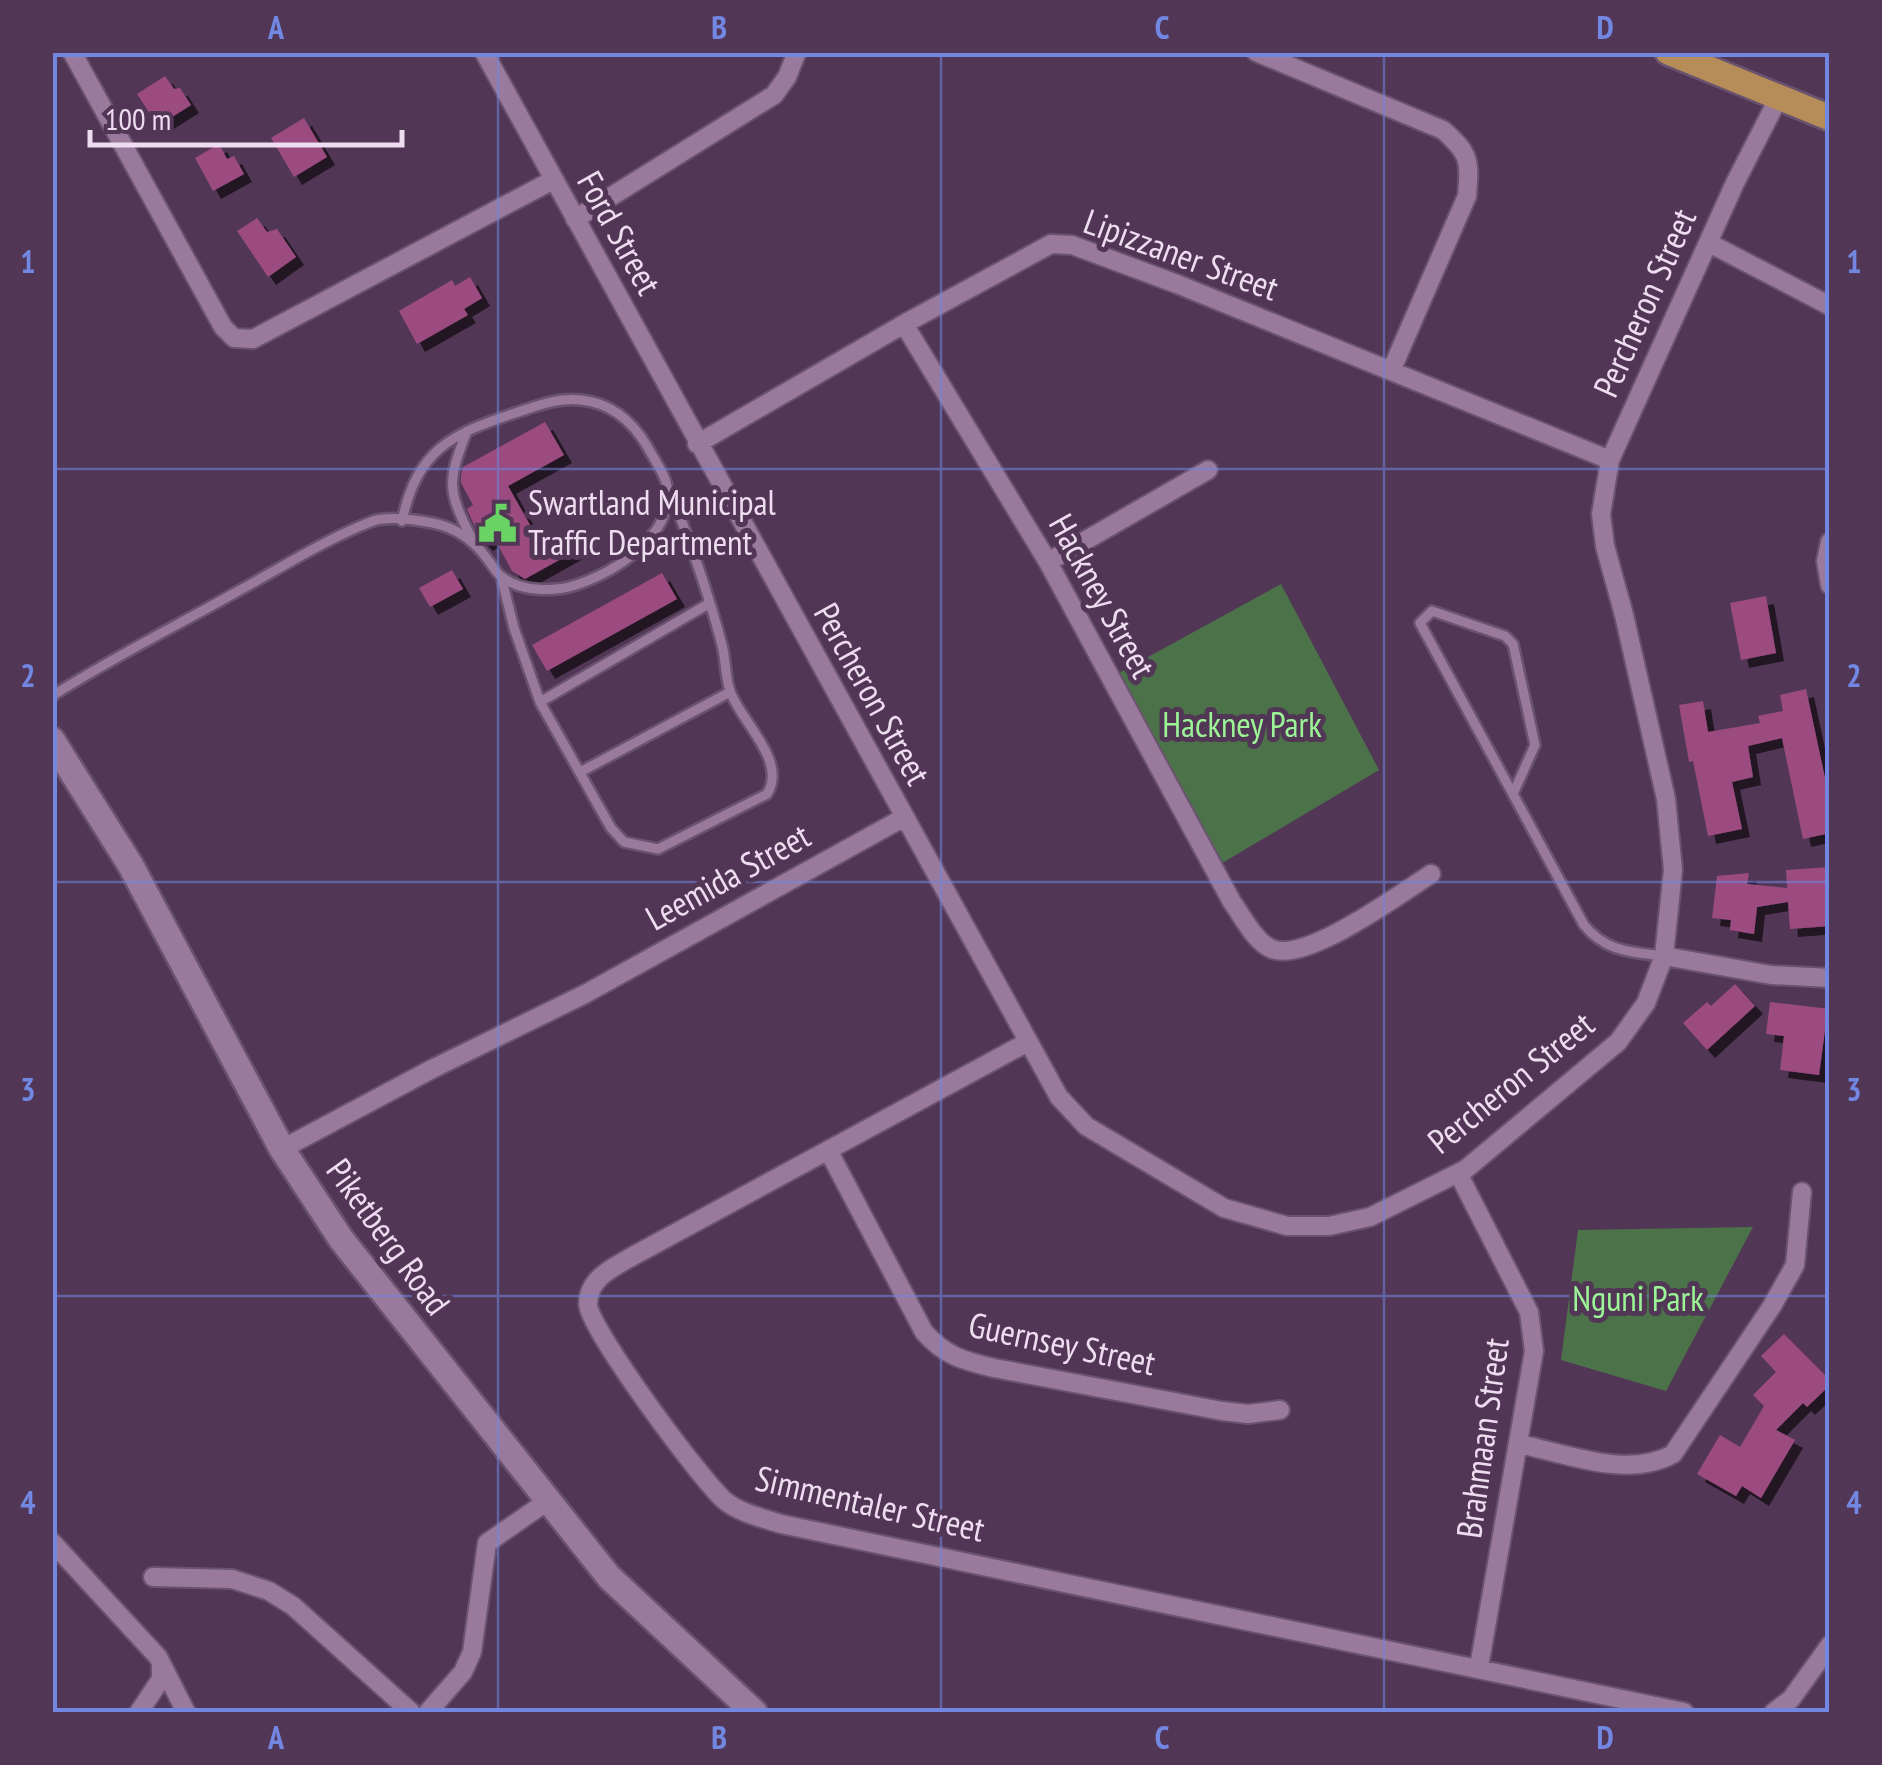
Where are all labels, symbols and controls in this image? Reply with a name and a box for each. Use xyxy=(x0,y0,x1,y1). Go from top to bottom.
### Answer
text: A xyxy=(267,6,285,48)
text: B xyxy=(711,6,727,48)
text: C xyxy=(1155,6,1170,48)
text: D xyxy=(1596,6,1614,48)
scale bar xyxy=(90,85,402,147)
text: 100 m xyxy=(105,99,171,138)
street label: Ford Street xyxy=(567,163,673,303)
street label: Lipizzaner Street xyxy=(1078,198,1285,311)
street label: Percheron Street xyxy=(1582,201,1706,404)
text: 1 xyxy=(20,240,36,282)
text: 1 xyxy=(1846,240,1862,282)
place label: Swartland Municipal Traffic Department xyxy=(528,479,776,565)
public building icon: Swartland Municipal Traffic Department xyxy=(477,502,519,544)
street label: Hackney Street xyxy=(1039,506,1167,686)
street label: Percheron Street xyxy=(804,594,942,793)
text: 2 xyxy=(20,654,36,696)
text: 2 xyxy=(1846,654,1862,696)
park label: Hackney Park xyxy=(1162,701,1322,747)
street label: Leemida Street xyxy=(637,812,818,940)
street label: Percheron Street xyxy=(1418,1001,1603,1163)
text: 3 xyxy=(20,1068,36,1110)
text: 3 xyxy=(1846,1068,1862,1110)
street label: Piketberg Road xyxy=(317,1149,461,1324)
park label: Nguni Park xyxy=(1572,1275,1704,1321)
street label: Guernsey Street xyxy=(965,1301,1160,1385)
street label: Brahmaan Street xyxy=(1445,1335,1519,1541)
street label: Simmentaler Street xyxy=(751,1454,990,1552)
text: 4 xyxy=(20,1481,36,1523)
text: 4 xyxy=(1846,1481,1862,1523)
text: A xyxy=(267,1716,285,1758)
text: B xyxy=(711,1716,727,1758)
text: C xyxy=(1155,1716,1170,1758)
text: D xyxy=(1596,1716,1614,1758)

